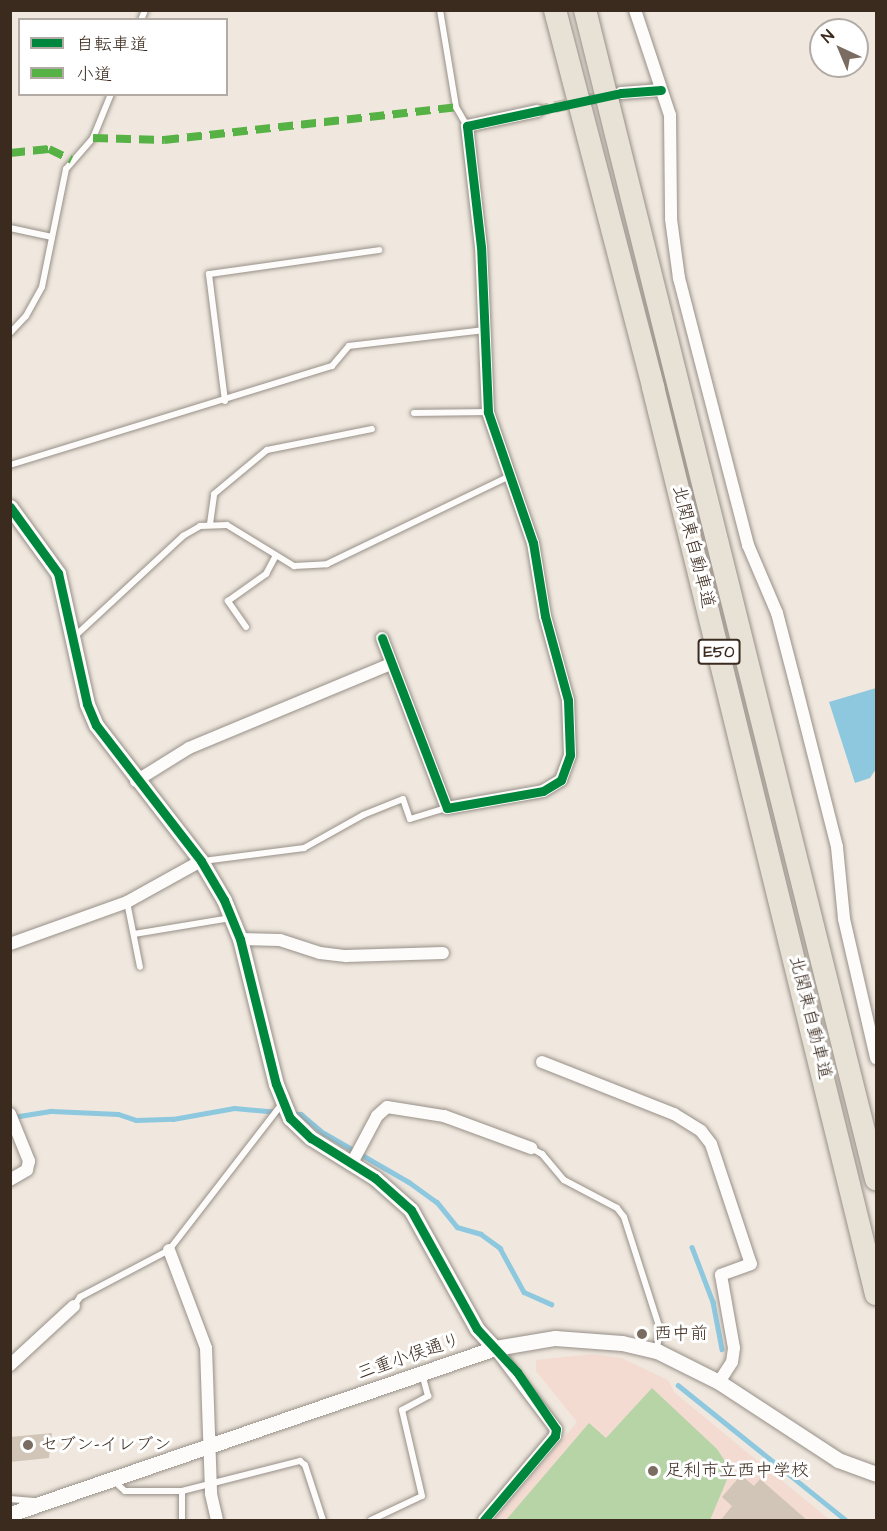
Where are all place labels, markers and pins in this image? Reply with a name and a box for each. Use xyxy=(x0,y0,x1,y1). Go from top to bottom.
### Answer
place label: 西中前 xyxy=(654,1323,708,1345)
marker: 西中前 xyxy=(635,1327,649,1341)
place label: セブン-イレブン xyxy=(40,1434,172,1456)
marker: セブン-イレブン xyxy=(21,1438,35,1452)
place label: 足利市立西中学校 xyxy=(665,1460,809,1482)
marker: 足利市立西中学校 xyxy=(646,1464,660,1478)

